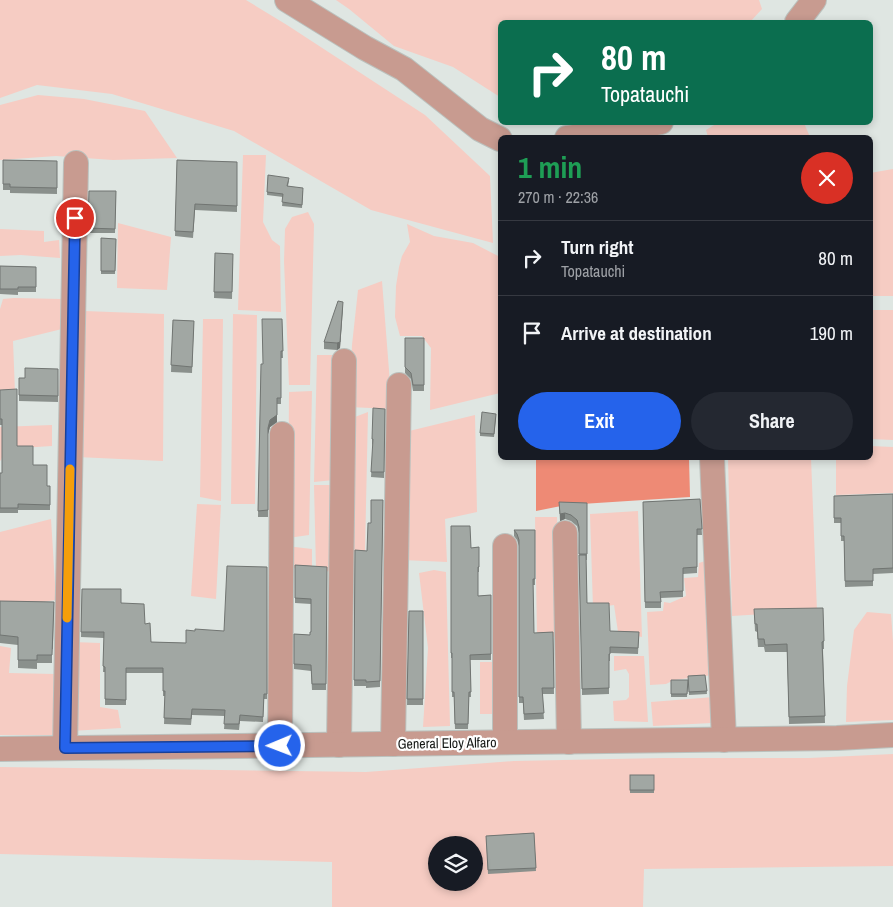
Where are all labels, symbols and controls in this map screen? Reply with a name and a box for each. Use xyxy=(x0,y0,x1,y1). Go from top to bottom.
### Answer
text: 80 m xyxy=(601,34,666,81)
icon: right xyxy=(518,40,583,105)
text: Topatauchi xyxy=(601,79,689,109)
text: 1 min xyxy=(518,147,582,187)
button: close xyxy=(801,152,853,204)
text: 270 m · 22:36 xyxy=(518,186,598,208)
pin xyxy=(54,197,96,239)
icon: arrive xyxy=(61,204,89,232)
text: Turn right xyxy=(561,234,633,260)
icon: right xyxy=(518,244,546,272)
text: 80 m xyxy=(818,245,853,271)
text: Topatauchi xyxy=(561,260,625,282)
icon: arrive xyxy=(518,319,546,347)
text: Arrive at destination xyxy=(561,320,712,346)
text: 190 m xyxy=(810,320,853,346)
button: Exit xyxy=(518,392,681,450)
button: Share xyxy=(691,392,853,450)
position arrow xyxy=(253,719,305,771)
street label: General Eloy Alfaro xyxy=(397,733,497,753)
map controls xyxy=(428,836,483,891)
button: layers xyxy=(428,836,483,891)

